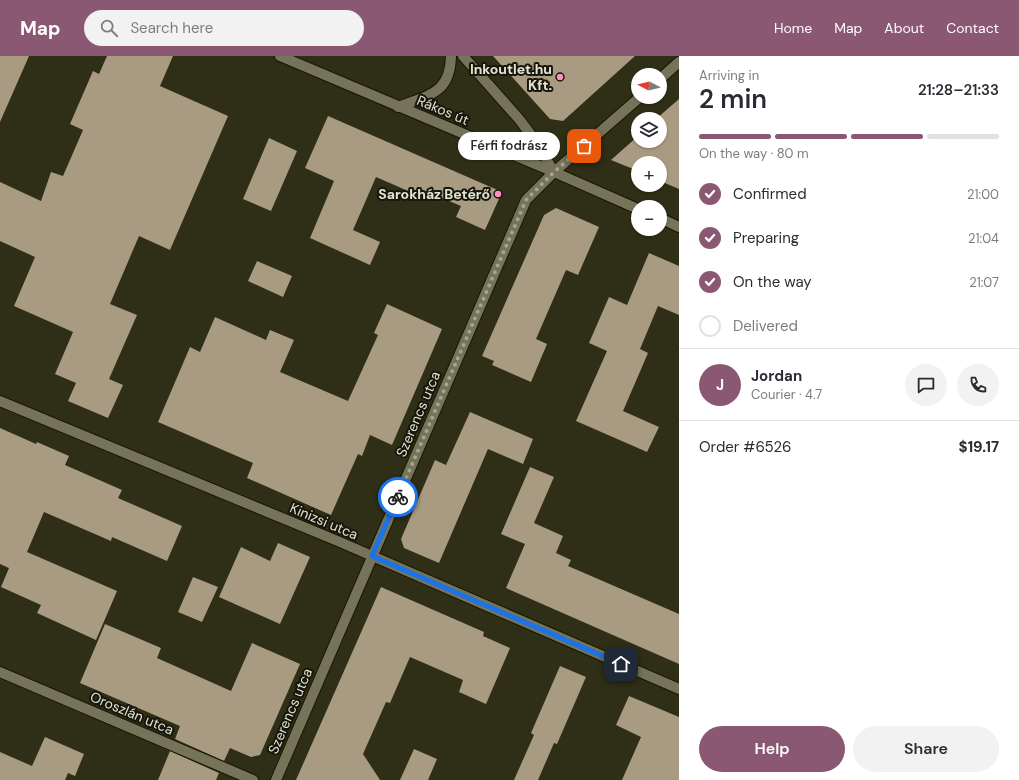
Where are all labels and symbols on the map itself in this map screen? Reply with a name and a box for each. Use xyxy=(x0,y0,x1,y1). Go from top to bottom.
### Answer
place label: Inkoutlet.hu Kft. xyxy=(470,60,552,94)
north arrow xyxy=(631,68,667,104)
marker: Inkoutlet.hu Kft. xyxy=(555,72,565,82)
street label: Rákos út xyxy=(414,91,472,129)
pin xyxy=(567,129,601,163)
callout: Férfi fodrász xyxy=(458,132,560,160)
place label: Sarokház Betérő xyxy=(378,185,490,203)
marker: Sarokház Betérő xyxy=(493,189,503,199)
street label: Szerencs utca xyxy=(392,369,444,459)
courier xyxy=(378,477,418,517)
street label: Kinizsi utca xyxy=(287,499,361,543)
pin xyxy=(604,647,638,681)
street label: Szerencs utca xyxy=(264,666,316,756)
street label: Oroszlán utca xyxy=(88,687,176,739)

